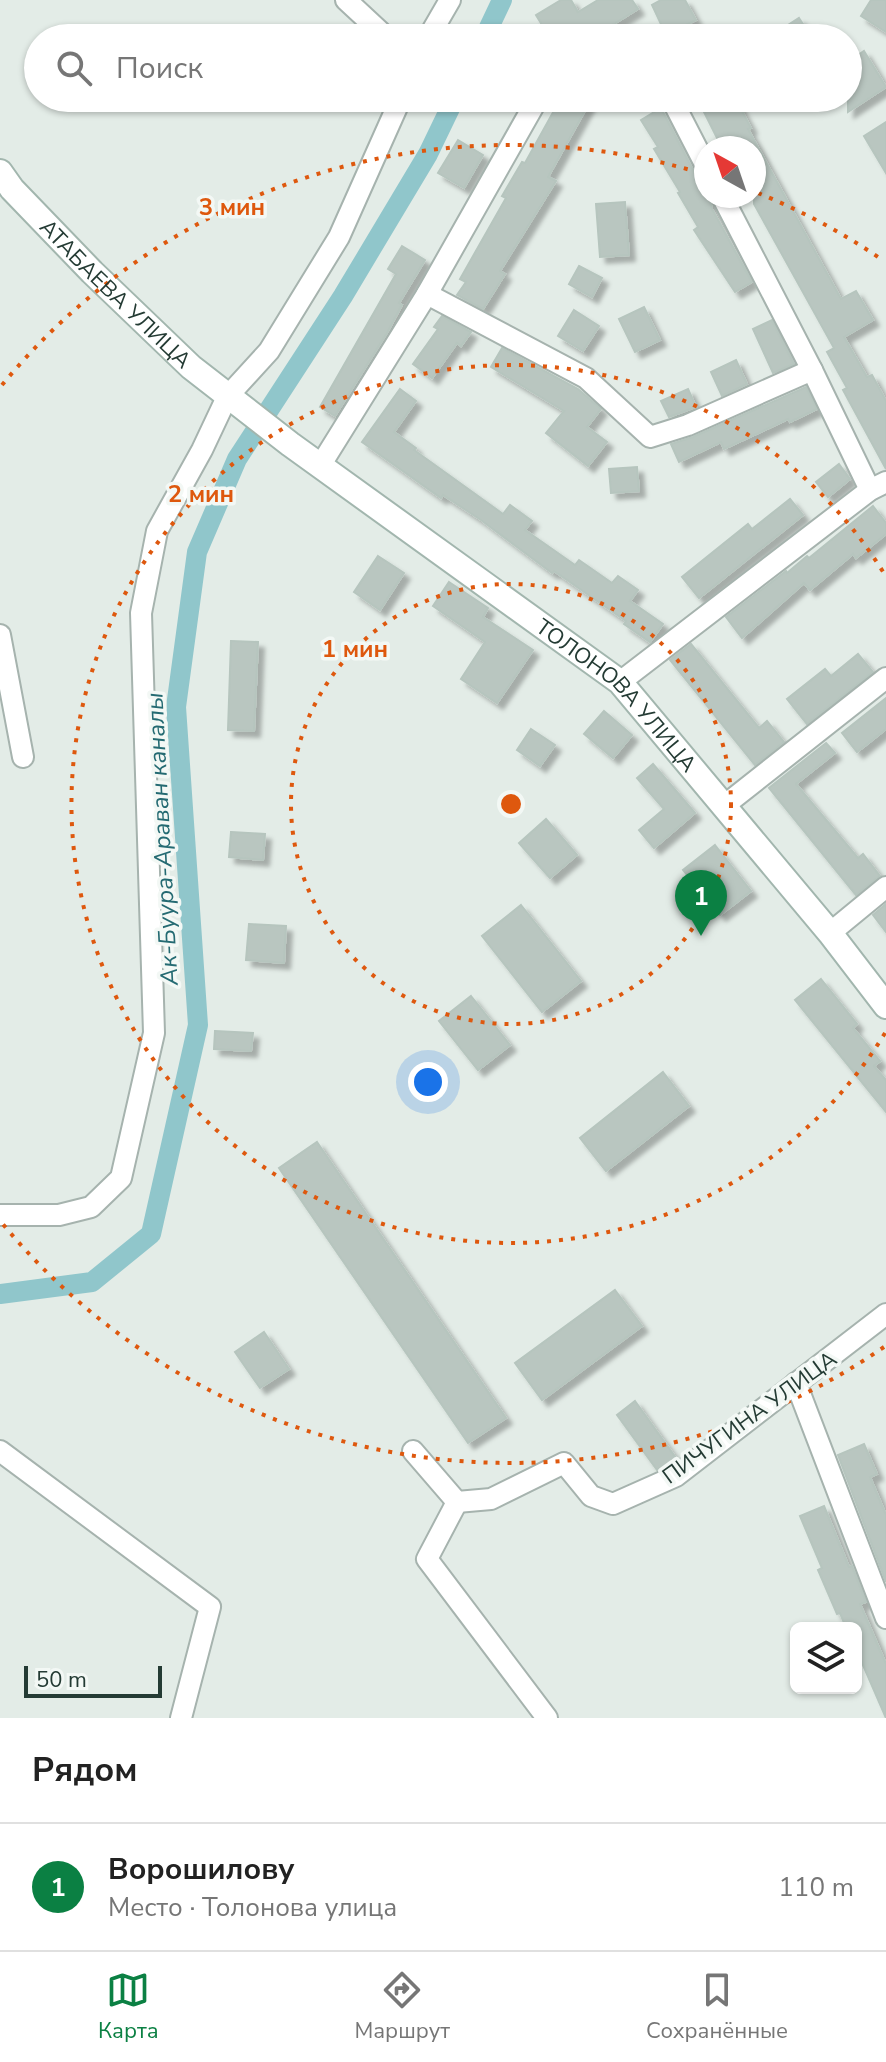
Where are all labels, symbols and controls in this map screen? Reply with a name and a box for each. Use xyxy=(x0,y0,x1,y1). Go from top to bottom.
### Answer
search box xyxy=(24,24,862,112)
icon: search xyxy=(52,46,96,90)
text: Поиск xyxy=(116,48,203,89)
north arrow xyxy=(694,136,766,208)
text: 3 мин xyxy=(199,191,265,223)
street label: АТАБАЕВА УЛИЦА xyxy=(33,213,197,375)
text: 2 мин xyxy=(168,478,234,510)
street label: ТОЛОНОВА УЛИЦА xyxy=(530,612,703,779)
text: 1 мин xyxy=(322,633,388,665)
water label: Ак-Буура-Араван каналы xyxy=(138,692,186,987)
centre of rings xyxy=(497,790,525,818)
pin: 1 xyxy=(675,870,727,936)
your location xyxy=(408,1062,448,1102)
street label: ПИЧУГИНА УЛИЦА xyxy=(656,1344,843,1491)
map controls xyxy=(790,1622,862,1694)
button: layers xyxy=(790,1622,862,1694)
scale bar xyxy=(24,1662,162,1698)
text: 50 m xyxy=(36,1665,87,1695)
text: Рядом xyxy=(32,1747,138,1793)
text: Ворошилову xyxy=(108,1849,294,1890)
text: 1 xyxy=(50,1870,66,1905)
text: 110 m xyxy=(778,1870,854,1905)
text: Место · Толонова улица xyxy=(108,1890,397,1925)
tab: Карта xyxy=(98,1968,159,2046)
tab: Маршрут xyxy=(354,1968,450,2046)
tab: Сохранённые xyxy=(646,1968,788,2046)

